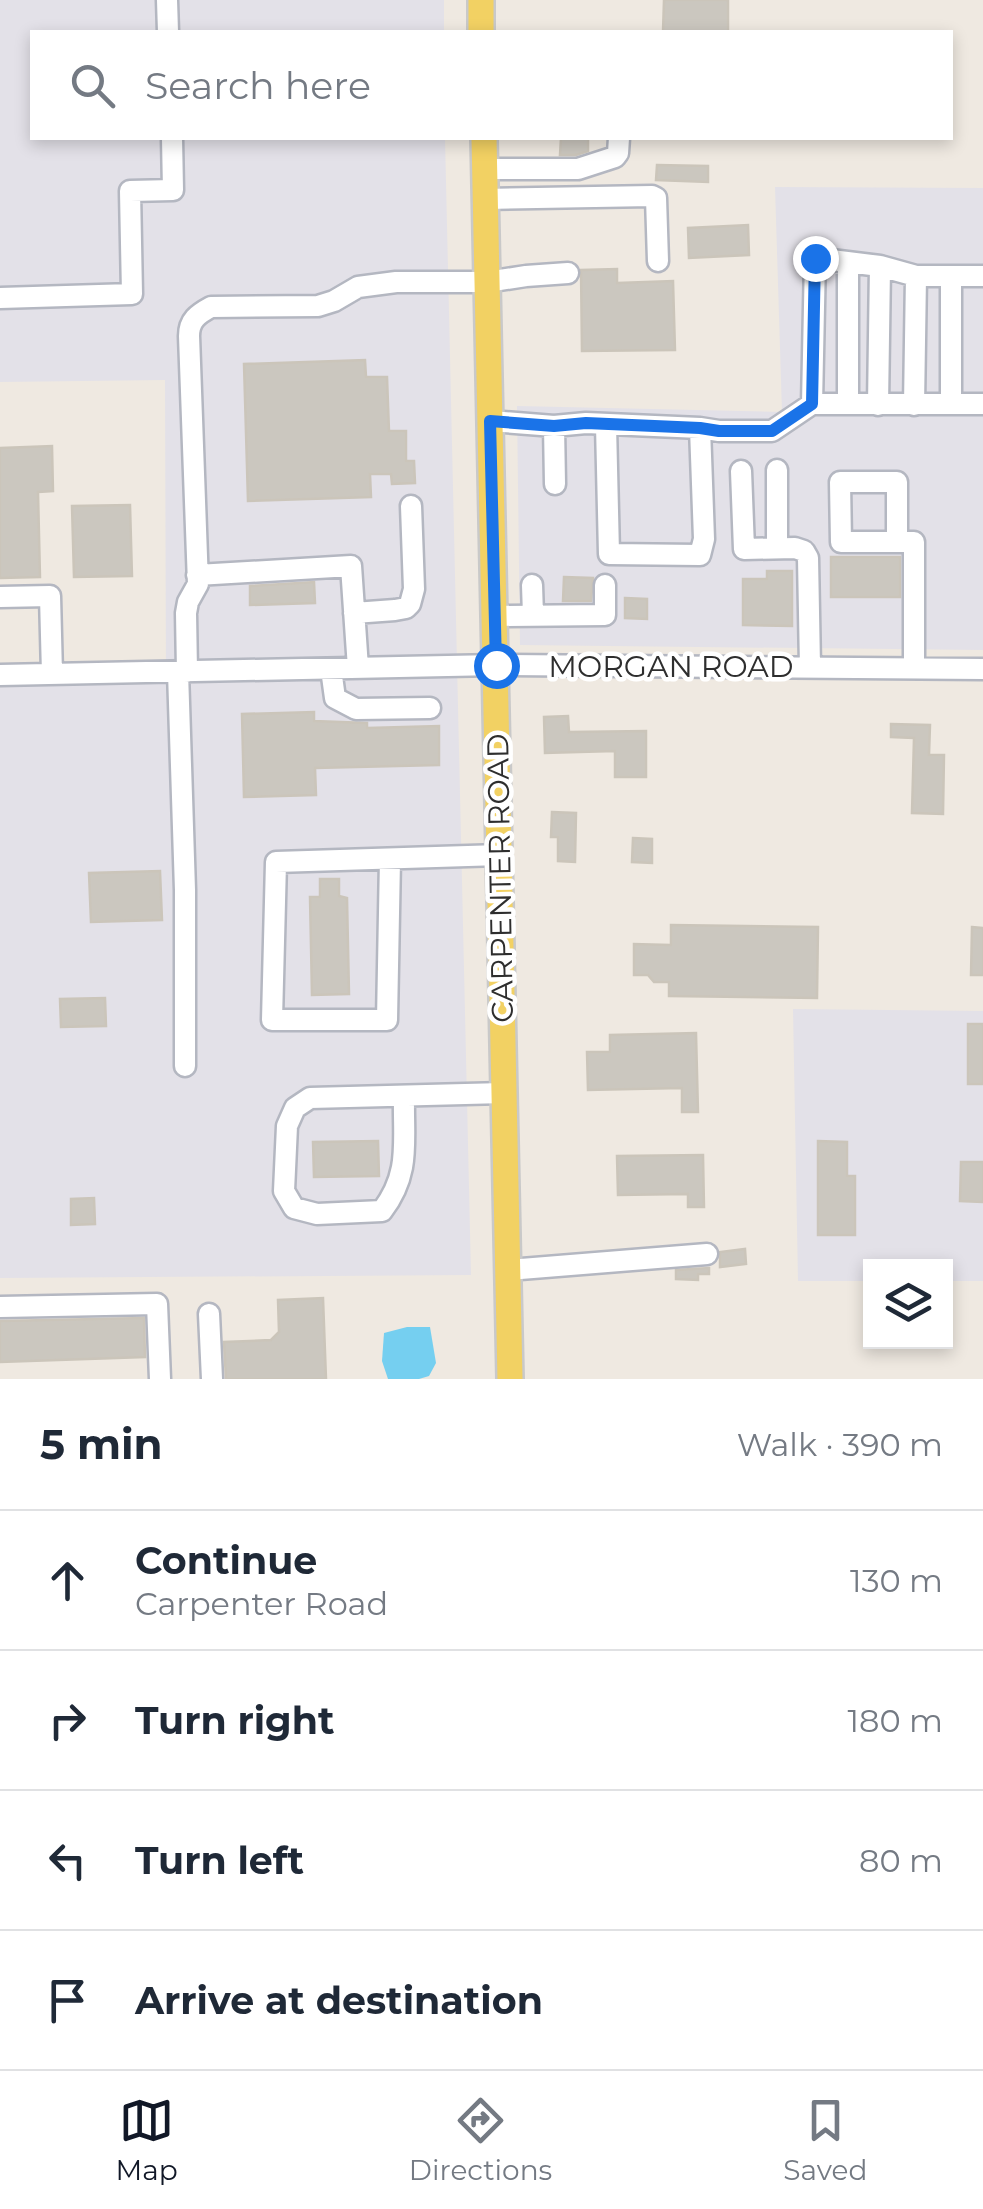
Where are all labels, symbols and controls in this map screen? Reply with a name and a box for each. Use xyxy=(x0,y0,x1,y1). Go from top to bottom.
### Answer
search box xyxy=(30,30,953,140)
icon: search xyxy=(65,58,120,113)
text: Search here xyxy=(145,62,371,109)
route end xyxy=(793,236,839,282)
route start xyxy=(474,643,520,689)
street label: MORGAN ROAD xyxy=(548,648,794,685)
street label: CARPENTER ROAD xyxy=(479,733,521,1023)
map controls xyxy=(863,1259,953,1349)
button: layers xyxy=(863,1259,953,1349)
text: 5 min xyxy=(40,1418,163,1470)
text: Walk · 390 m xyxy=(737,1425,943,1464)
text: Continue xyxy=(135,1537,317,1584)
icon: ahead xyxy=(40,1553,95,1608)
text: 130 m xyxy=(850,1561,943,1600)
text: Carpenter Road xyxy=(135,1584,388,1623)
icon: right xyxy=(40,1693,95,1748)
text: Turn right xyxy=(135,1697,334,1744)
text: 180 m xyxy=(848,1701,943,1740)
icon: left xyxy=(40,1833,95,1888)
text: Turn left xyxy=(135,1837,304,1884)
text: 80 m xyxy=(859,1841,943,1880)
icon: arrive xyxy=(40,1973,95,2028)
text: Arrive at destination xyxy=(135,1977,543,2024)
tab: Map xyxy=(116,2093,178,2187)
tab: Directions xyxy=(409,2093,552,2187)
tab: Saved xyxy=(783,2093,867,2187)

